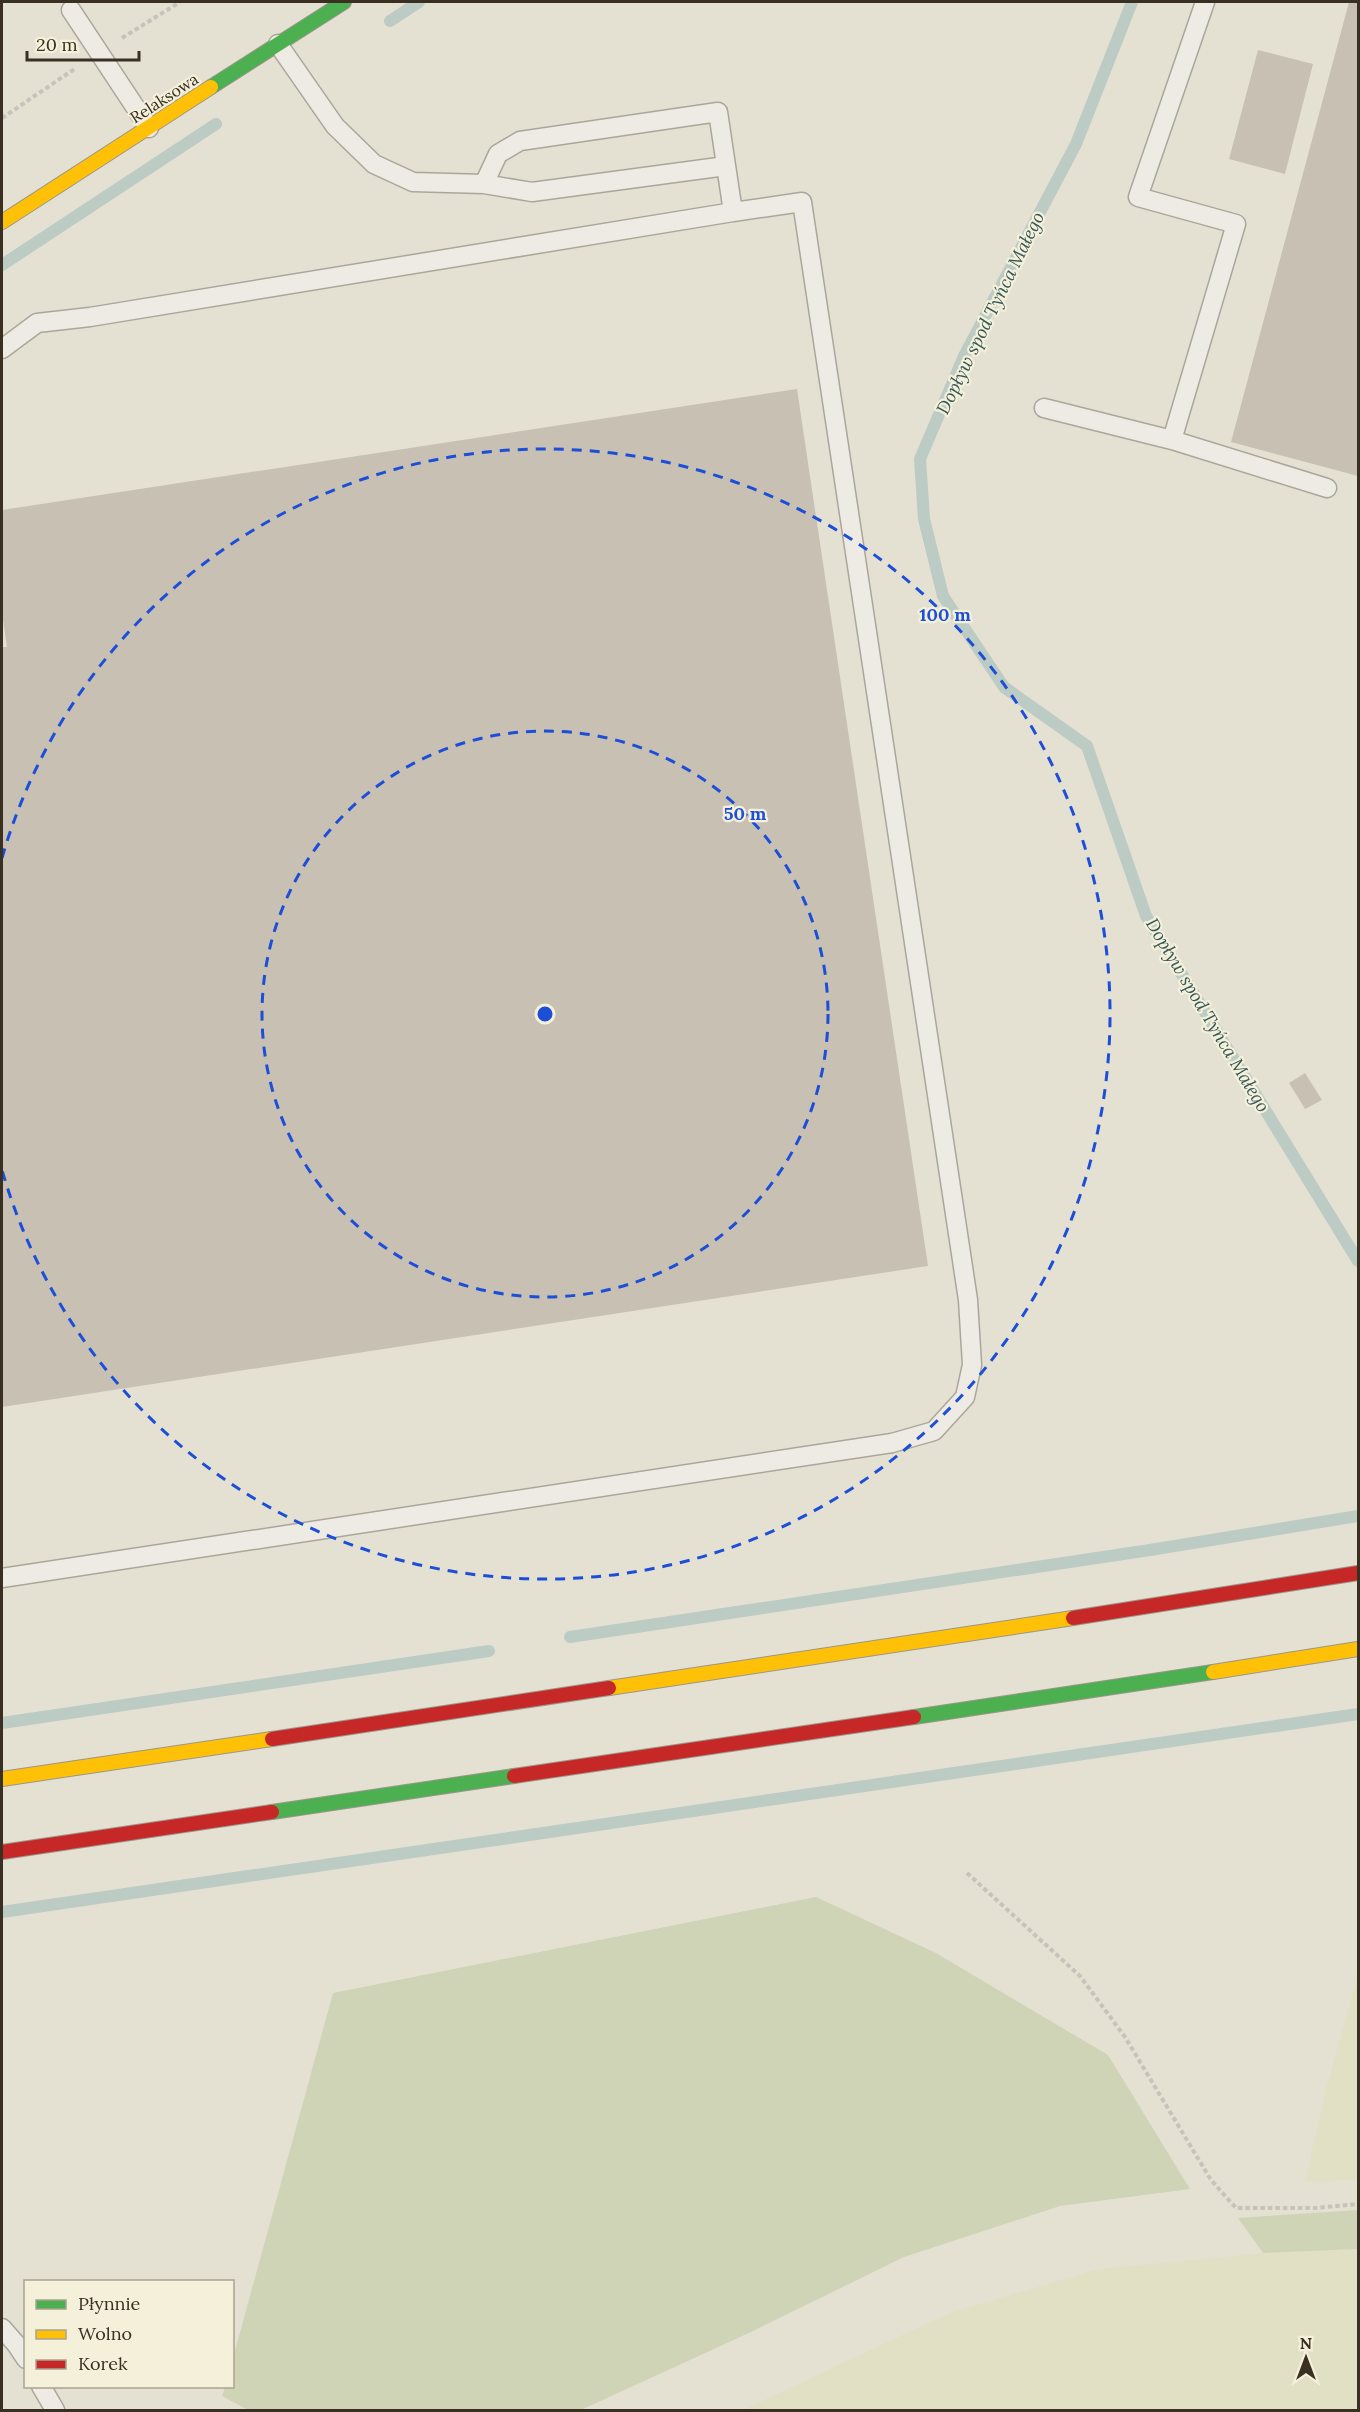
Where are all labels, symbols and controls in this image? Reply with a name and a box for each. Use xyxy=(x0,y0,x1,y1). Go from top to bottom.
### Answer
scale bar xyxy=(27,24,140,62)
text: 20 m xyxy=(36,33,78,56)
street label: Relaksowa xyxy=(126,69,202,127)
water label: Dopływ spod Tyńca Małego xyxy=(931,208,1049,418)
text: 100 m xyxy=(919,603,971,626)
text: 50 m xyxy=(724,802,767,825)
water label: Dopływ spod Tyńca Małego xyxy=(1141,914,1275,1116)
centre of rings xyxy=(535,1004,555,1024)
legend xyxy=(24,2280,234,2388)
text: Płynnie xyxy=(78,2292,141,2315)
text: Wolno xyxy=(78,2322,132,2345)
north arrow xyxy=(1276,2328,1336,2388)
text: N xyxy=(1300,2333,1312,2353)
text: Korek xyxy=(78,2352,128,2375)

